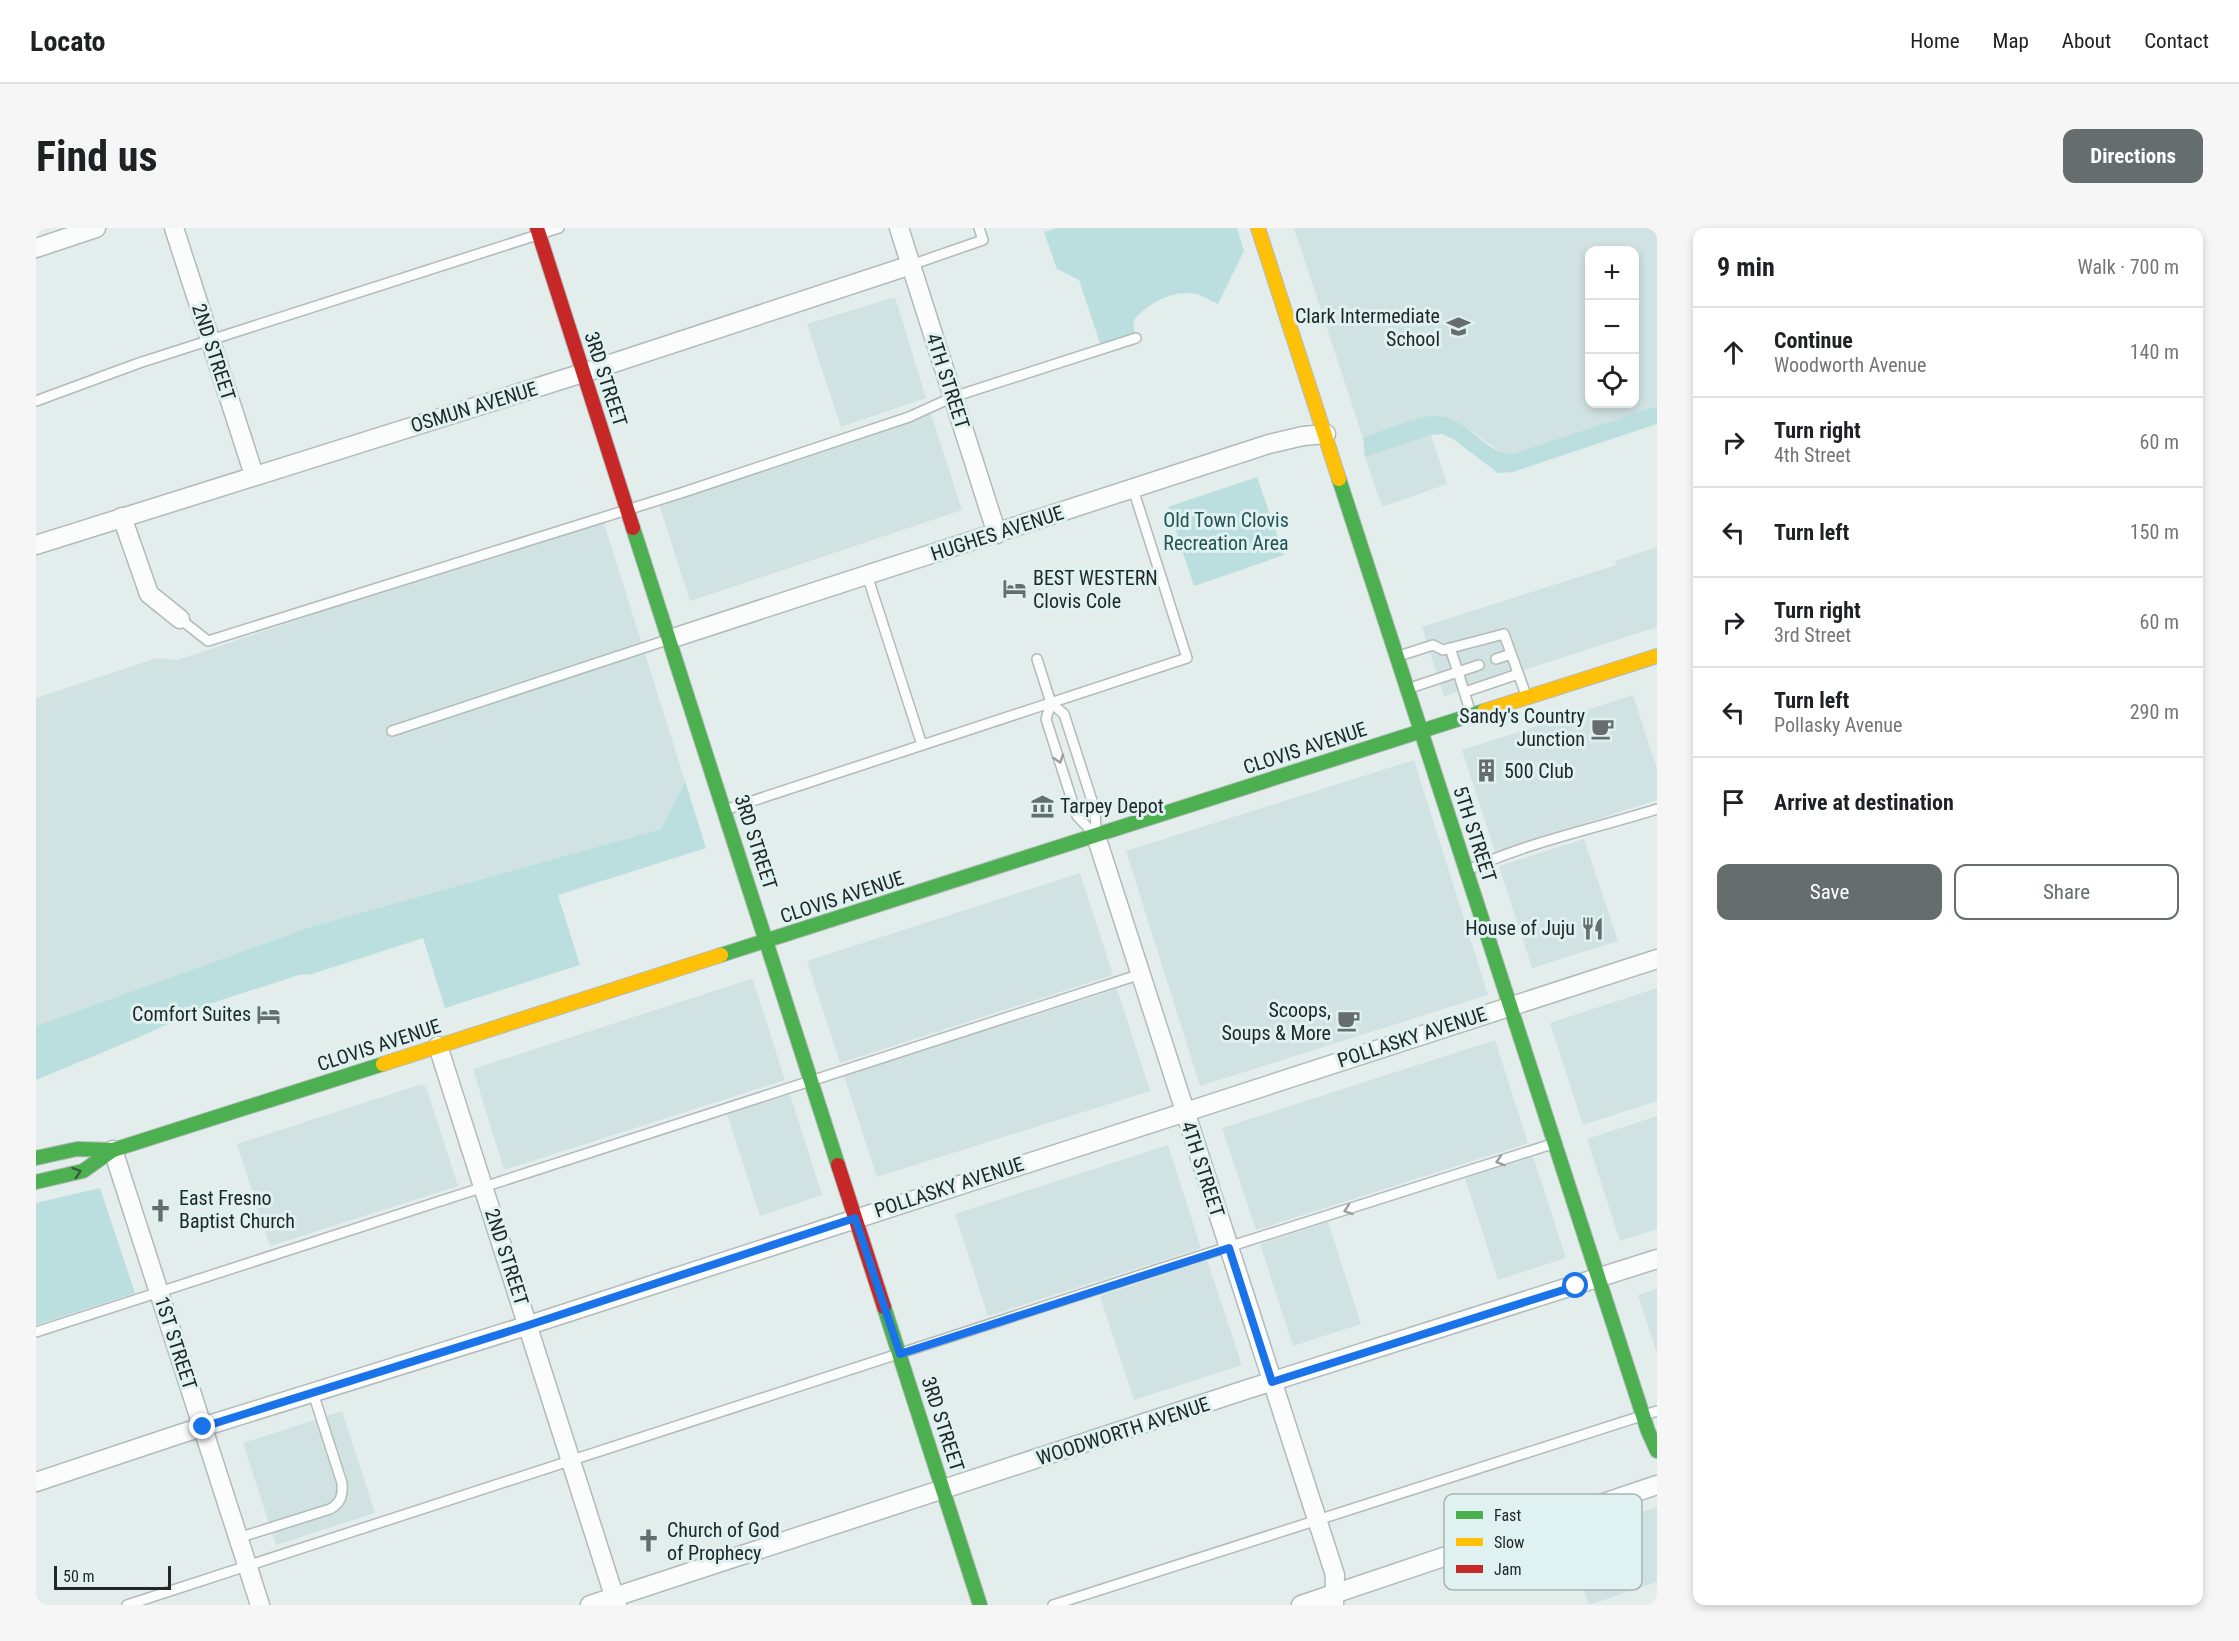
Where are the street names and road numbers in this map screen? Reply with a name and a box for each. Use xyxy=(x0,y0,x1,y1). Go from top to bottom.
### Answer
street label: 2ND STREET xyxy=(187,301,241,403)
street label: 3RD STREET xyxy=(579,329,633,429)
street label: 4TH STREET xyxy=(921,330,975,432)
street label: OSMUN AVENUE xyxy=(408,376,540,438)
street label: HUGHES AVENUE xyxy=(928,500,1066,566)
street label: CLOVIS AVENUE xyxy=(1240,717,1370,779)
street label: 5TH STREET xyxy=(1448,783,1502,885)
street label: 3RD STREET xyxy=(729,792,783,892)
street label: CLOVIS AVENUE xyxy=(777,866,907,928)
street label: POLLASKY AVENUE xyxy=(1334,1002,1490,1072)
street label: CLOVIS AVENUE xyxy=(314,1014,444,1076)
street label: 4TH STREET xyxy=(1176,1118,1230,1220)
street label: POLLASKY AVENUE xyxy=(871,1152,1027,1222)
street label: 2ND STREET xyxy=(480,1206,534,1308)
street label: 1ST STREET xyxy=(150,1293,202,1393)
street label: 3RD STREET xyxy=(916,1374,970,1474)
street label: WOODWORTH AVENUE xyxy=(1033,1392,1213,1470)

